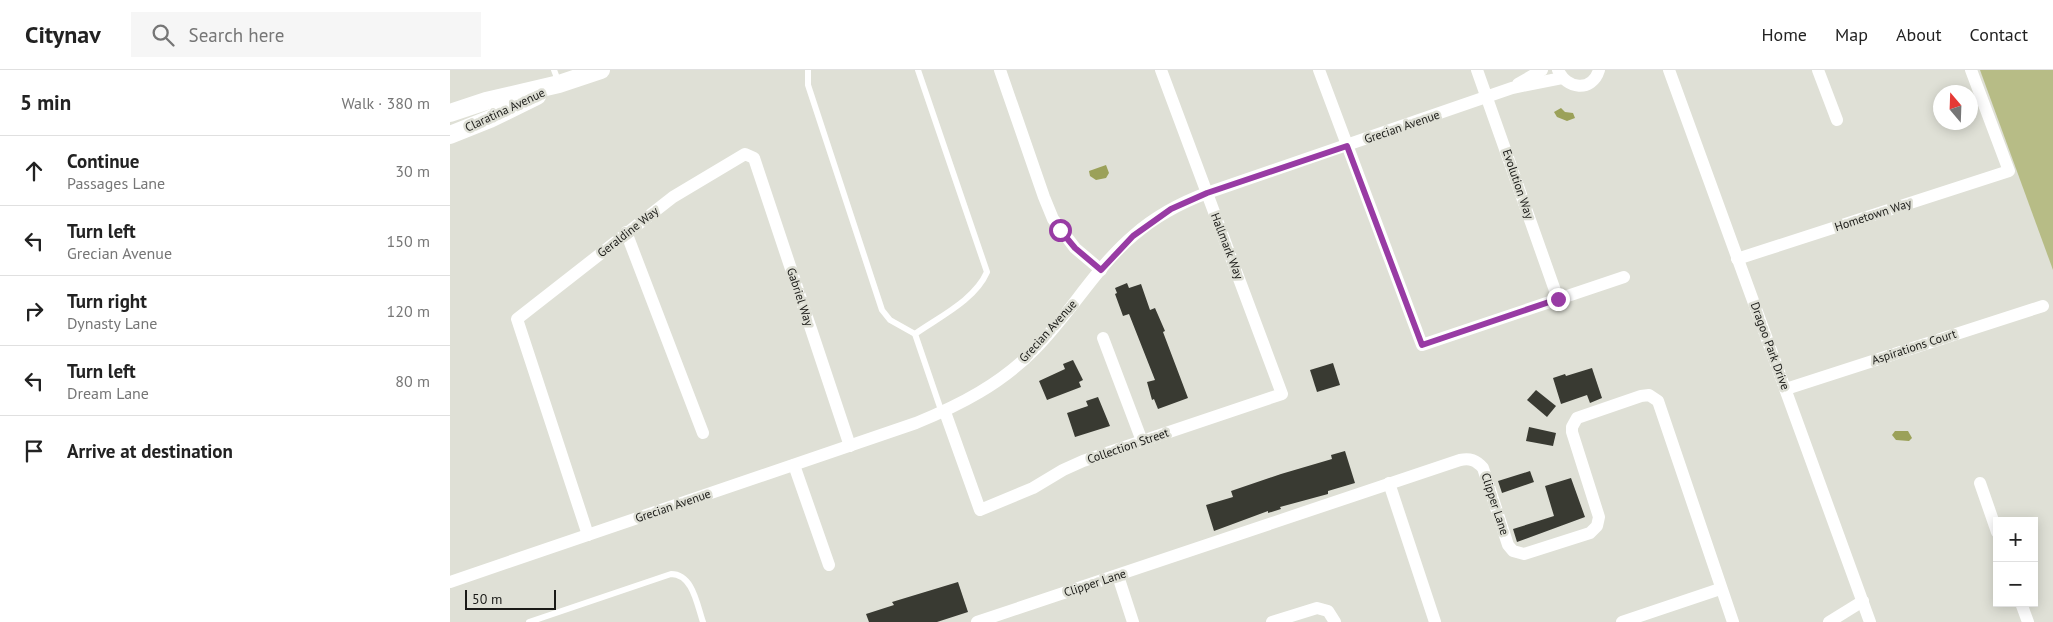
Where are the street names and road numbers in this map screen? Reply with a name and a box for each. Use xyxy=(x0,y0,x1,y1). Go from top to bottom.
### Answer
street label: Claratina Avenue xyxy=(462,84,547,135)
street label: Grecian Avenue xyxy=(1362,107,1442,146)
street label: Evolution Way xyxy=(1500,147,1538,221)
street label: Hometown Way xyxy=(1833,195,1914,234)
street label: Geraldine Way xyxy=(594,203,661,260)
street label: Hallmark Way xyxy=(1208,210,1247,282)
street label: Gabriel Way xyxy=(784,266,817,328)
street label: Grecian Avenue xyxy=(1016,296,1080,365)
street label: Dragoo Park Drive xyxy=(1748,300,1793,392)
street label: Aspirations Court xyxy=(1870,326,1958,367)
street label: Collection Street xyxy=(1085,425,1171,467)
street label: Clipper Lane xyxy=(1478,471,1513,537)
street label: Grecian Avenue xyxy=(633,486,713,525)
street label: Clipper Lane xyxy=(1062,565,1128,600)

